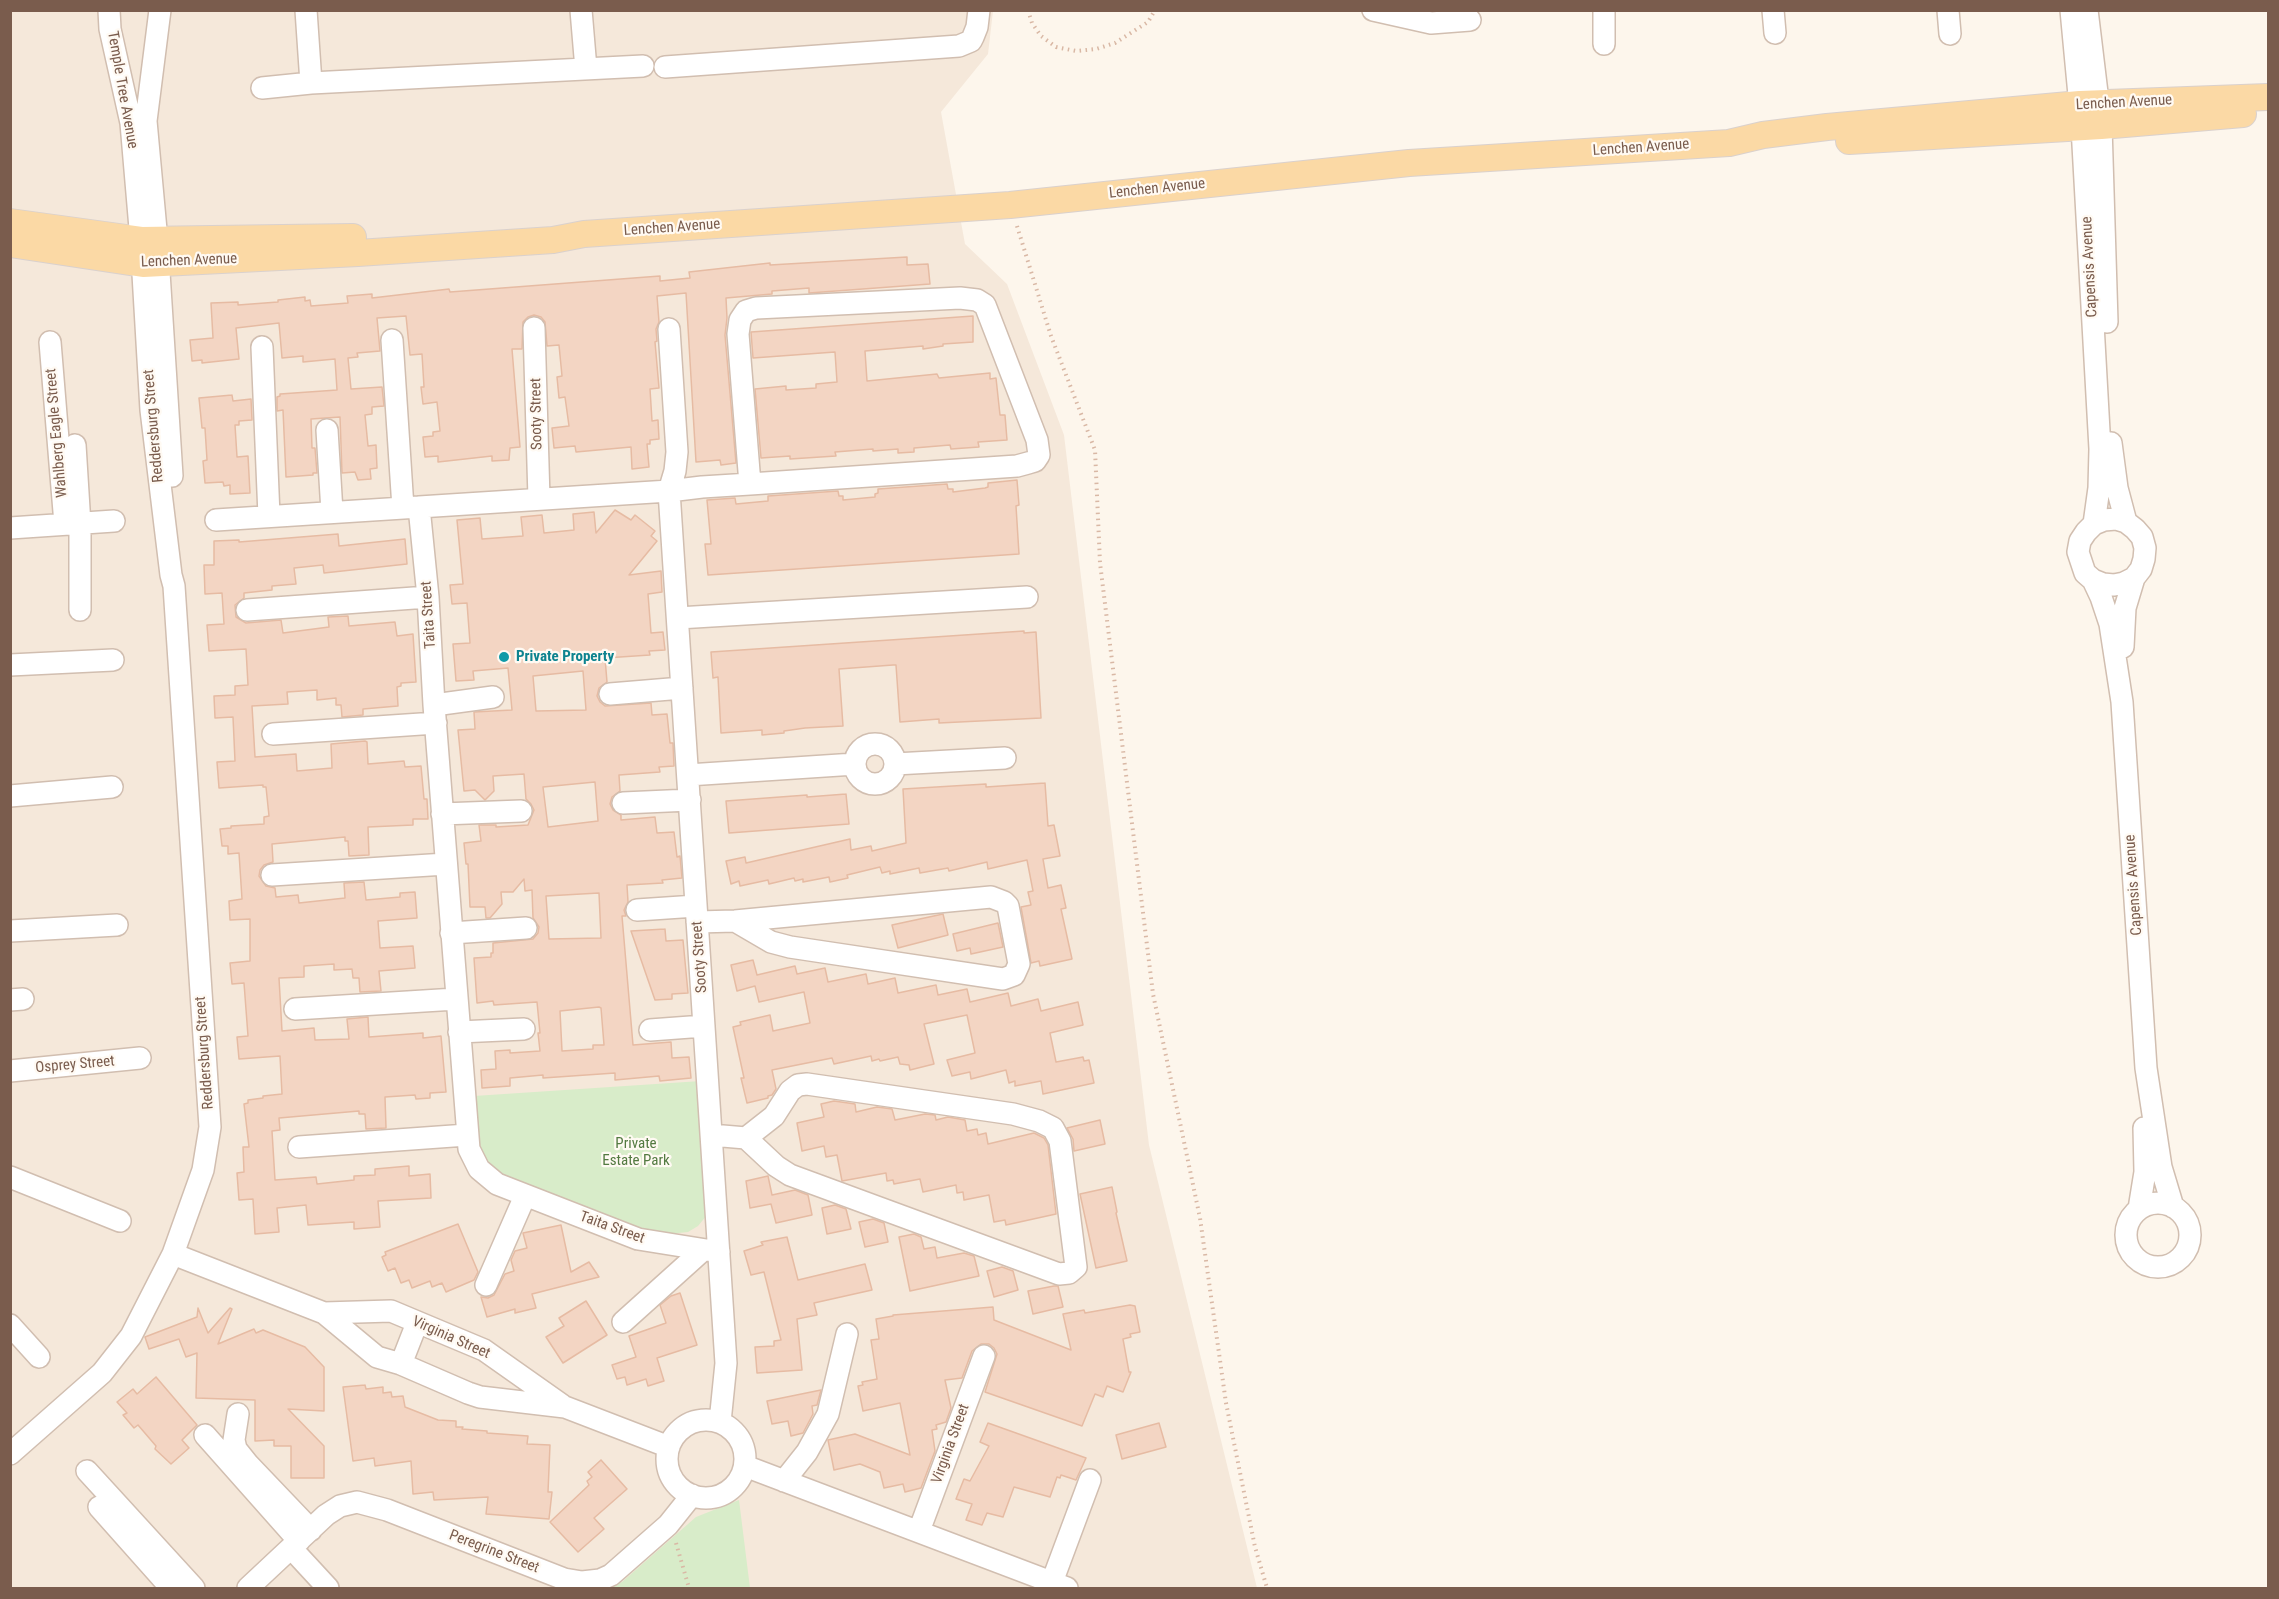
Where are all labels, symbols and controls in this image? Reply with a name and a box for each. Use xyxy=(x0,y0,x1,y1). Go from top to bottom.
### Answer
street label: Temple Tree Avenue xyxy=(103,30,141,150)
street label: Lenchen Avenue xyxy=(2075,91,2173,115)
street label: Lenchen Avenue xyxy=(1592,136,1690,160)
street label: Lenchen Avenue xyxy=(1108,175,1206,203)
street label: Lenchen Avenue xyxy=(623,216,721,240)
street label: Capensis Avenue xyxy=(2078,216,2102,318)
street label: Lenchen Avenue xyxy=(140,250,238,272)
street label: Wahlberg Eagle Street xyxy=(42,368,72,498)
street label: Reddersburg Street xyxy=(140,369,168,483)
street label: Sooty Street xyxy=(527,378,547,450)
street label: Taita Street xyxy=(418,581,440,649)
place label: Private Property xyxy=(516,648,614,666)
marker: Private Property xyxy=(497,650,511,664)
street label: Capensis Avenue xyxy=(2121,834,2147,936)
street label: Sooty Street xyxy=(689,920,711,994)
street label: Reddersburg Street xyxy=(192,996,218,1110)
street label: Osprey Street xyxy=(35,1053,115,1077)
park label: Private Estate Park xyxy=(602,1135,670,1170)
street label: Taita Street xyxy=(577,1208,647,1248)
street label: Virginia Street xyxy=(409,1313,493,1363)
street label: Virginia Street xyxy=(928,1402,974,1486)
street label: Peregrine Street xyxy=(446,1527,542,1577)

